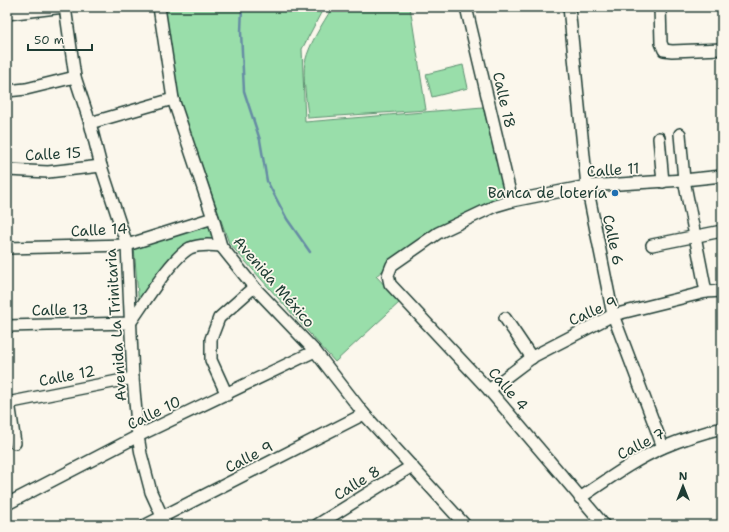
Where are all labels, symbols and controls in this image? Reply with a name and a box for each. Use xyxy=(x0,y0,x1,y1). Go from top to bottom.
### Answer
scale bar xyxy=(28,26,92,52)
text: 50 m xyxy=(34,32,64,48)
street label: Calle 18 xyxy=(488,70,520,130)
street label: Calle 15 xyxy=(25,143,81,165)
street label: Calle 11 xyxy=(586,158,640,182)
place label: Banca de lotería xyxy=(488,183,608,203)
marker: Banca de lotería xyxy=(610,188,620,198)
street label: Calle 6 xyxy=(598,213,628,267)
street label: Calle 14 xyxy=(70,219,128,241)
street label: Avenida México xyxy=(229,232,319,332)
street label: Avenida La Trinitaria xyxy=(101,247,131,402)
street label: Calle 9 xyxy=(566,291,620,331)
street label: Calle 13 xyxy=(31,300,89,320)
street label: Calle 12 xyxy=(37,361,97,391)
street label: Calle 4 xyxy=(484,363,532,415)
street label: Calle 10 xyxy=(124,391,184,435)
street label: Calle 7 xyxy=(614,423,668,465)
street label: Calle 9 xyxy=(222,436,276,478)
street label: Calle 8 xyxy=(330,461,384,505)
north arrow xyxy=(663,466,703,506)
text: N xyxy=(679,469,688,484)

